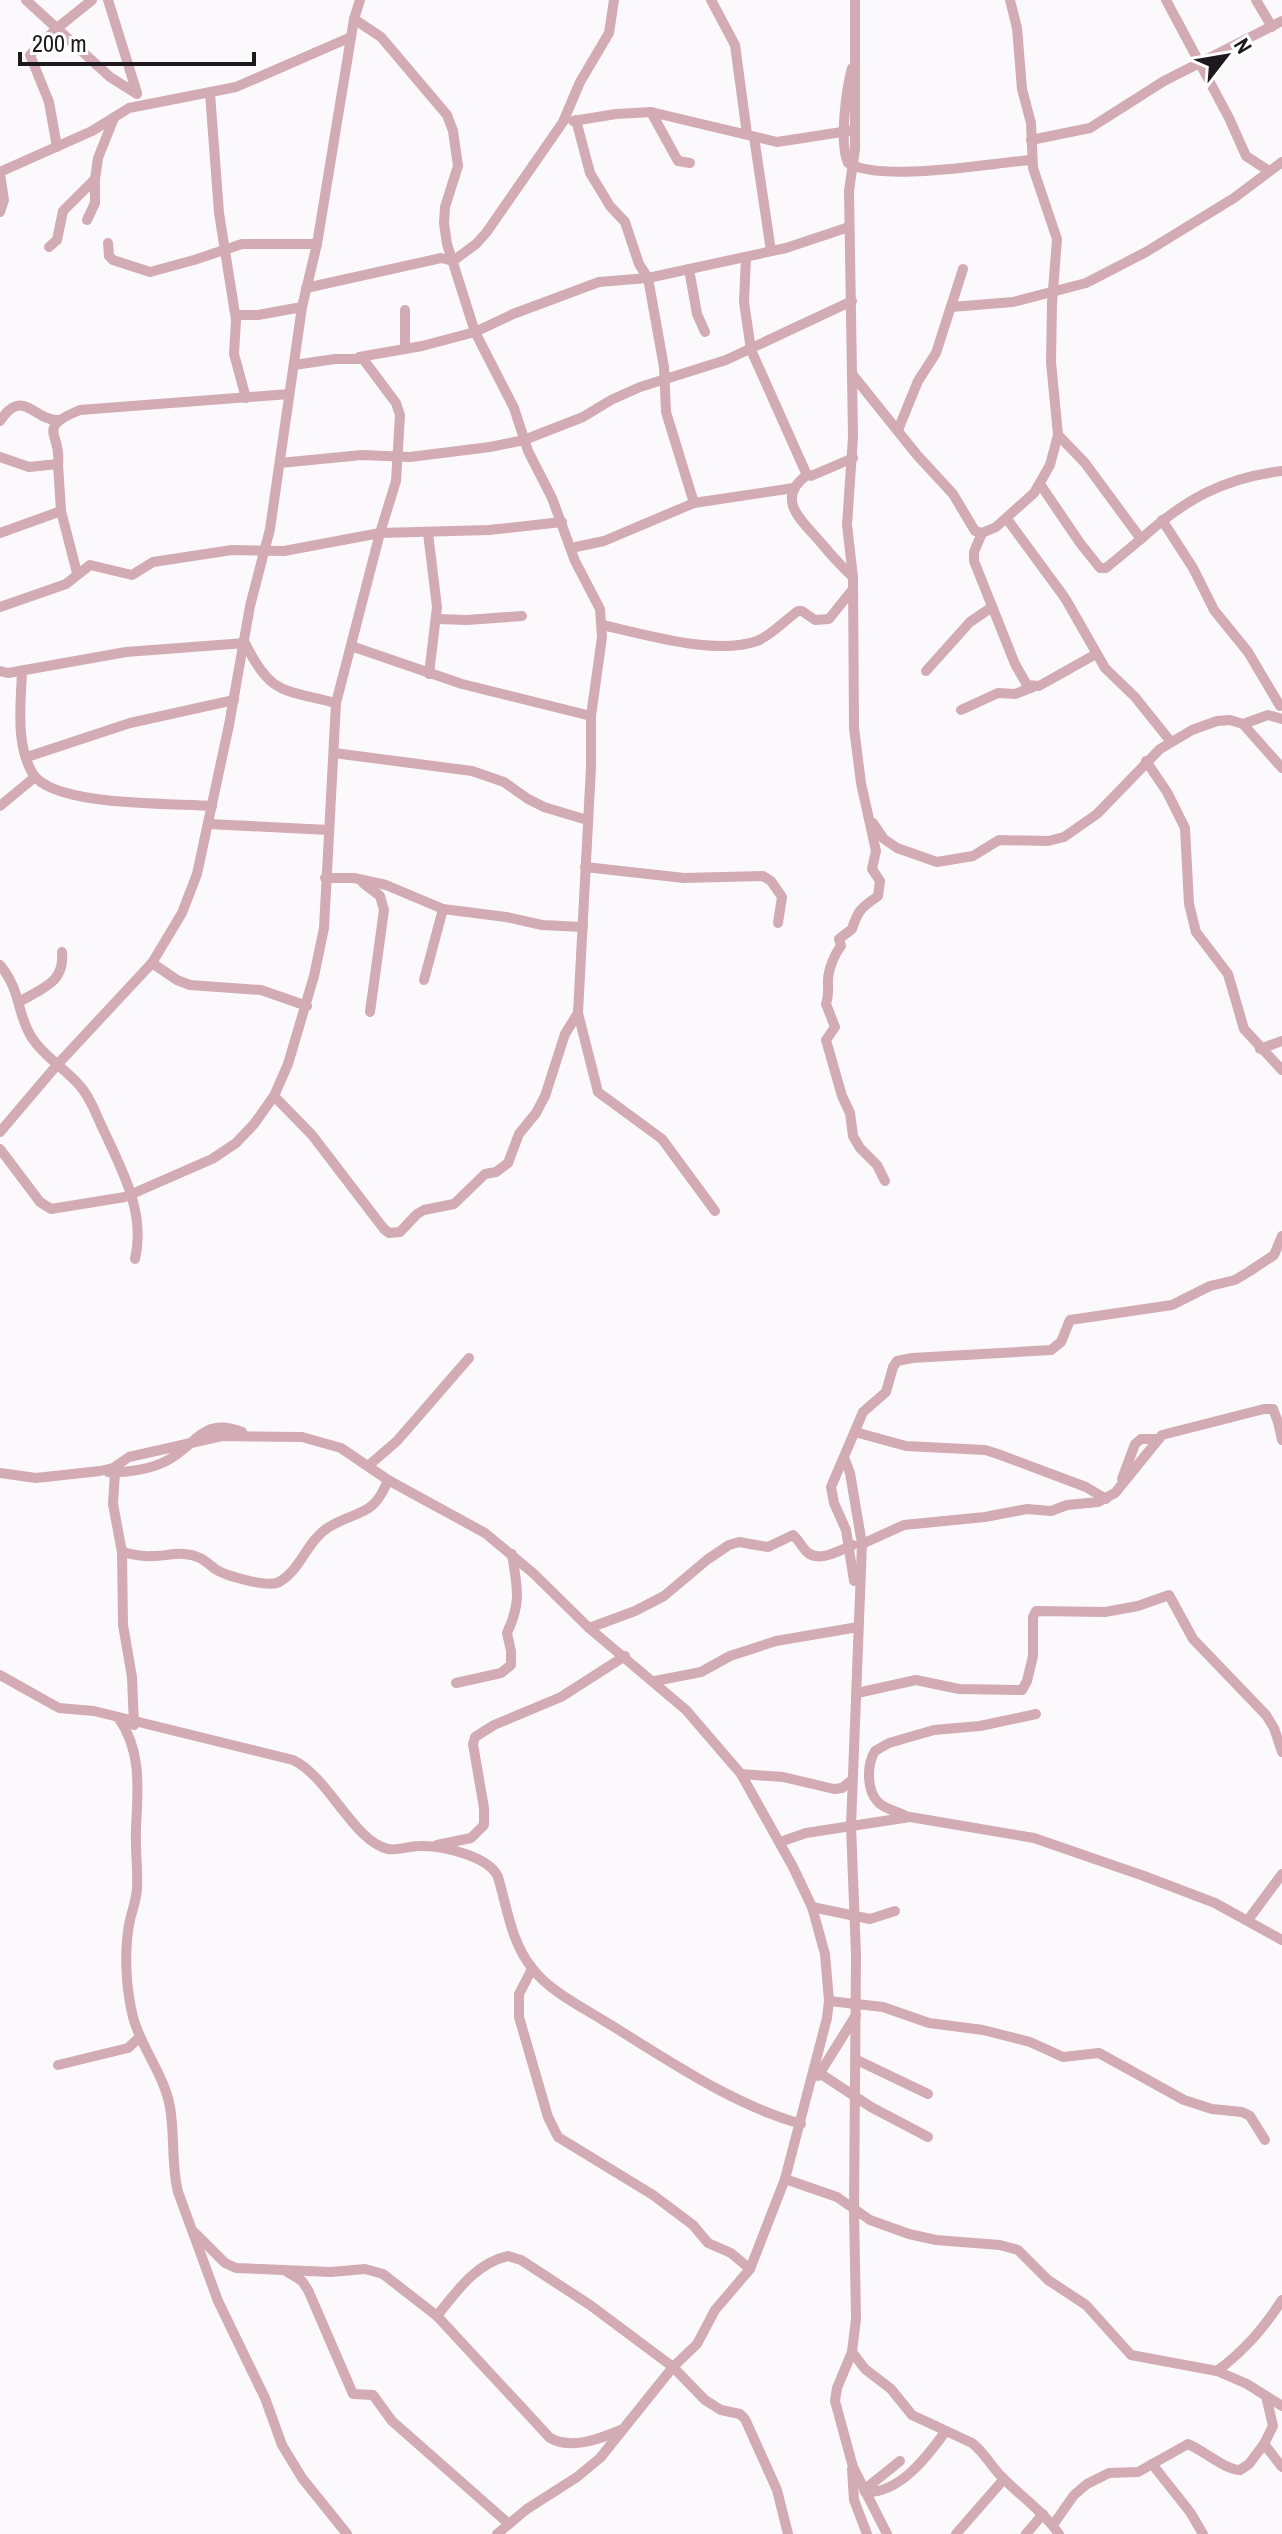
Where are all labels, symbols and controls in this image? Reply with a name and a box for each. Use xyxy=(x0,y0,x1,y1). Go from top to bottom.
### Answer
scale bar xyxy=(20,16,254,66)
north arrow xyxy=(1186,16,1266,96)
text: 200 m xyxy=(32,27,87,59)
text: N xyxy=(1227,32,1259,59)

